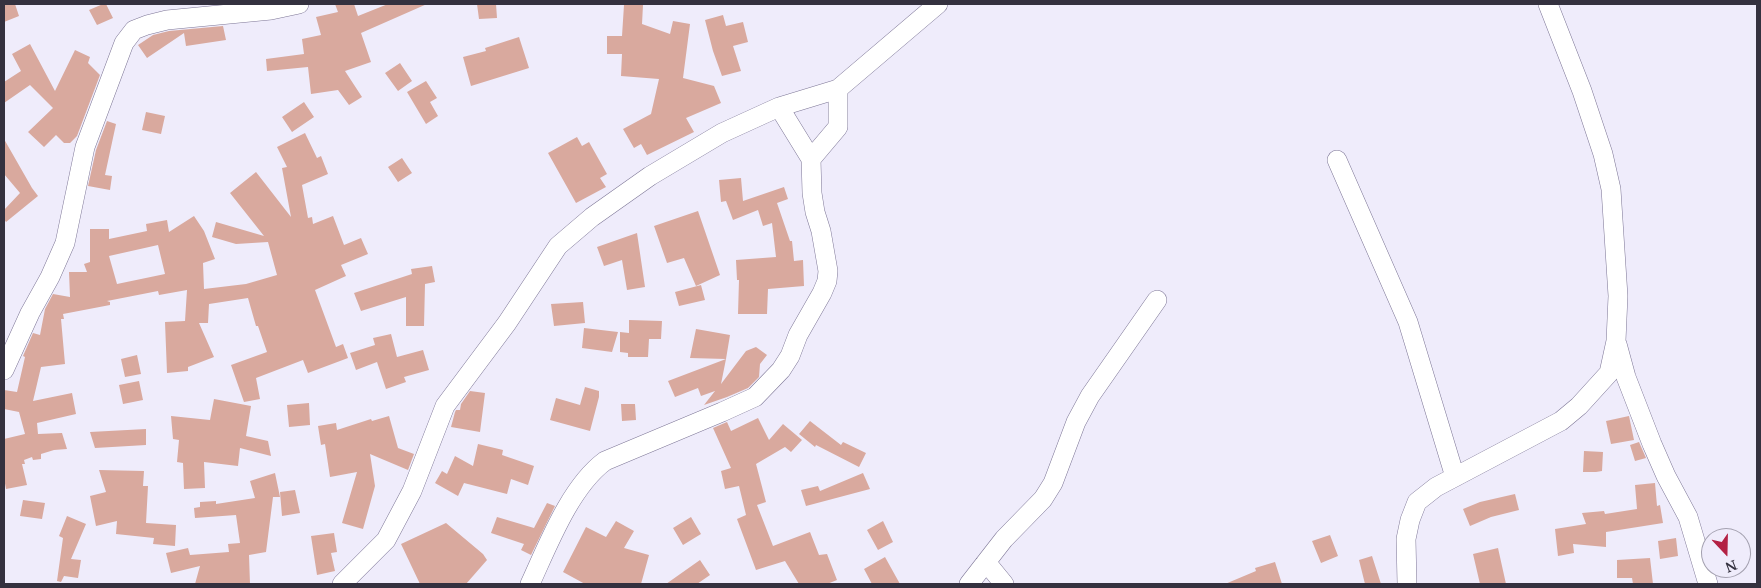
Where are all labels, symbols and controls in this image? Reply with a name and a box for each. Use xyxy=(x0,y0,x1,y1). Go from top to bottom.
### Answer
north arrow xyxy=(1701,528,1751,578)
text: N xyxy=(1723,556,1740,577)

